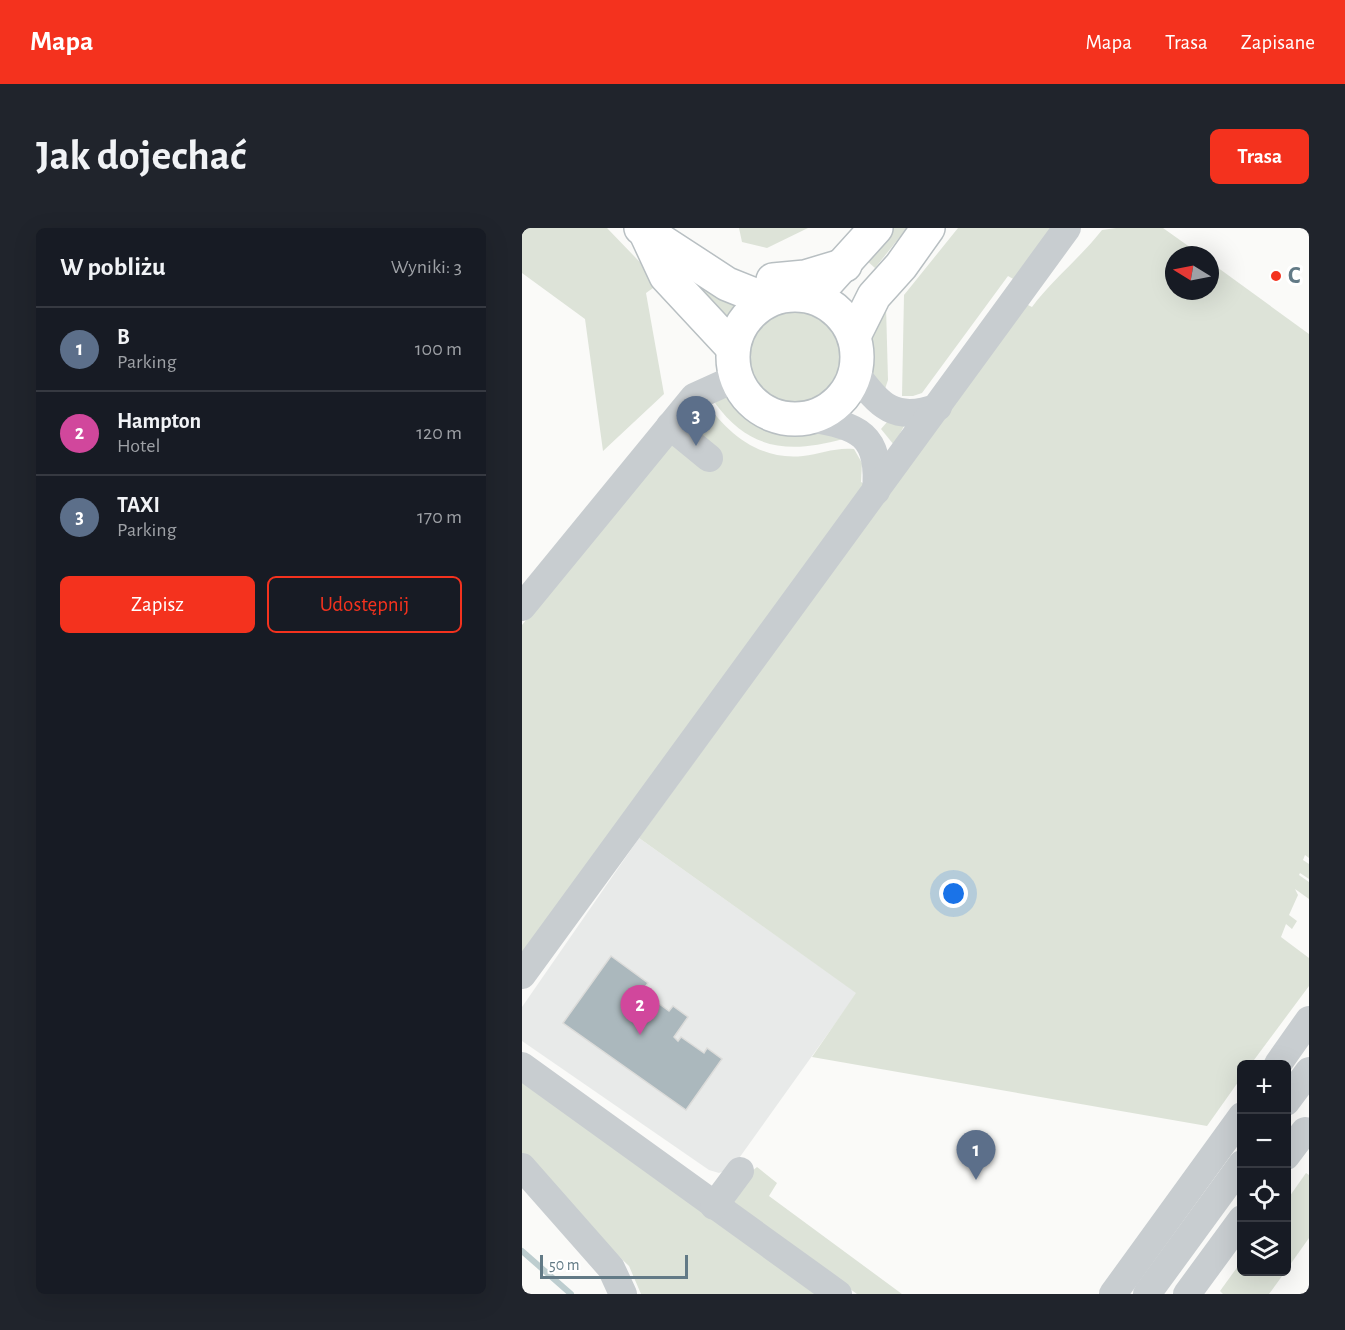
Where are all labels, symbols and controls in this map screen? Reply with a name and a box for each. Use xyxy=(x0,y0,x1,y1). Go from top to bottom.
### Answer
text: Mapa xyxy=(30,28,93,56)
text: Mapa xyxy=(1086,32,1132,53)
text: Trasa xyxy=(1165,32,1208,53)
text: Zapisane xyxy=(1241,32,1315,53)
button: Trasa xyxy=(1210,129,1309,184)
text: Jak dojechać xyxy=(36,135,246,177)
north arrow xyxy=(1165,246,1219,300)
text: W pobliżu xyxy=(60,254,166,280)
text: Wyniki: 3 xyxy=(391,257,462,277)
place label: C xyxy=(1288,264,1301,288)
marker: C xyxy=(1269,269,1283,283)
text: B xyxy=(117,326,130,348)
text: 1 xyxy=(76,339,83,359)
text: 100 m xyxy=(415,339,462,359)
text: Parking xyxy=(117,352,176,372)
pin: 3 xyxy=(676,396,716,446)
text: Hampton xyxy=(117,410,201,432)
text: 2 xyxy=(75,423,84,443)
text: 120 m xyxy=(416,423,462,443)
text: Hotel xyxy=(117,436,160,456)
text: TAXI xyxy=(117,494,160,516)
text: 3 xyxy=(75,507,84,527)
text: 170 m xyxy=(417,507,462,527)
text: Parking xyxy=(117,520,176,540)
button: Zapisz xyxy=(60,576,255,633)
button: Udostępnij xyxy=(267,576,462,633)
your location xyxy=(939,879,968,908)
pin: 2 xyxy=(620,986,660,1035)
map controls xyxy=(1237,1060,1291,1276)
button: + xyxy=(1237,1060,1291,1114)
button: − xyxy=(1237,1114,1291,1168)
pin: 1 xyxy=(956,1130,996,1180)
button: locate xyxy=(1237,1168,1291,1222)
button: layers xyxy=(1237,1222,1291,1276)
scale bar xyxy=(540,1252,688,1280)
text: 50 m xyxy=(549,1257,580,1273)

